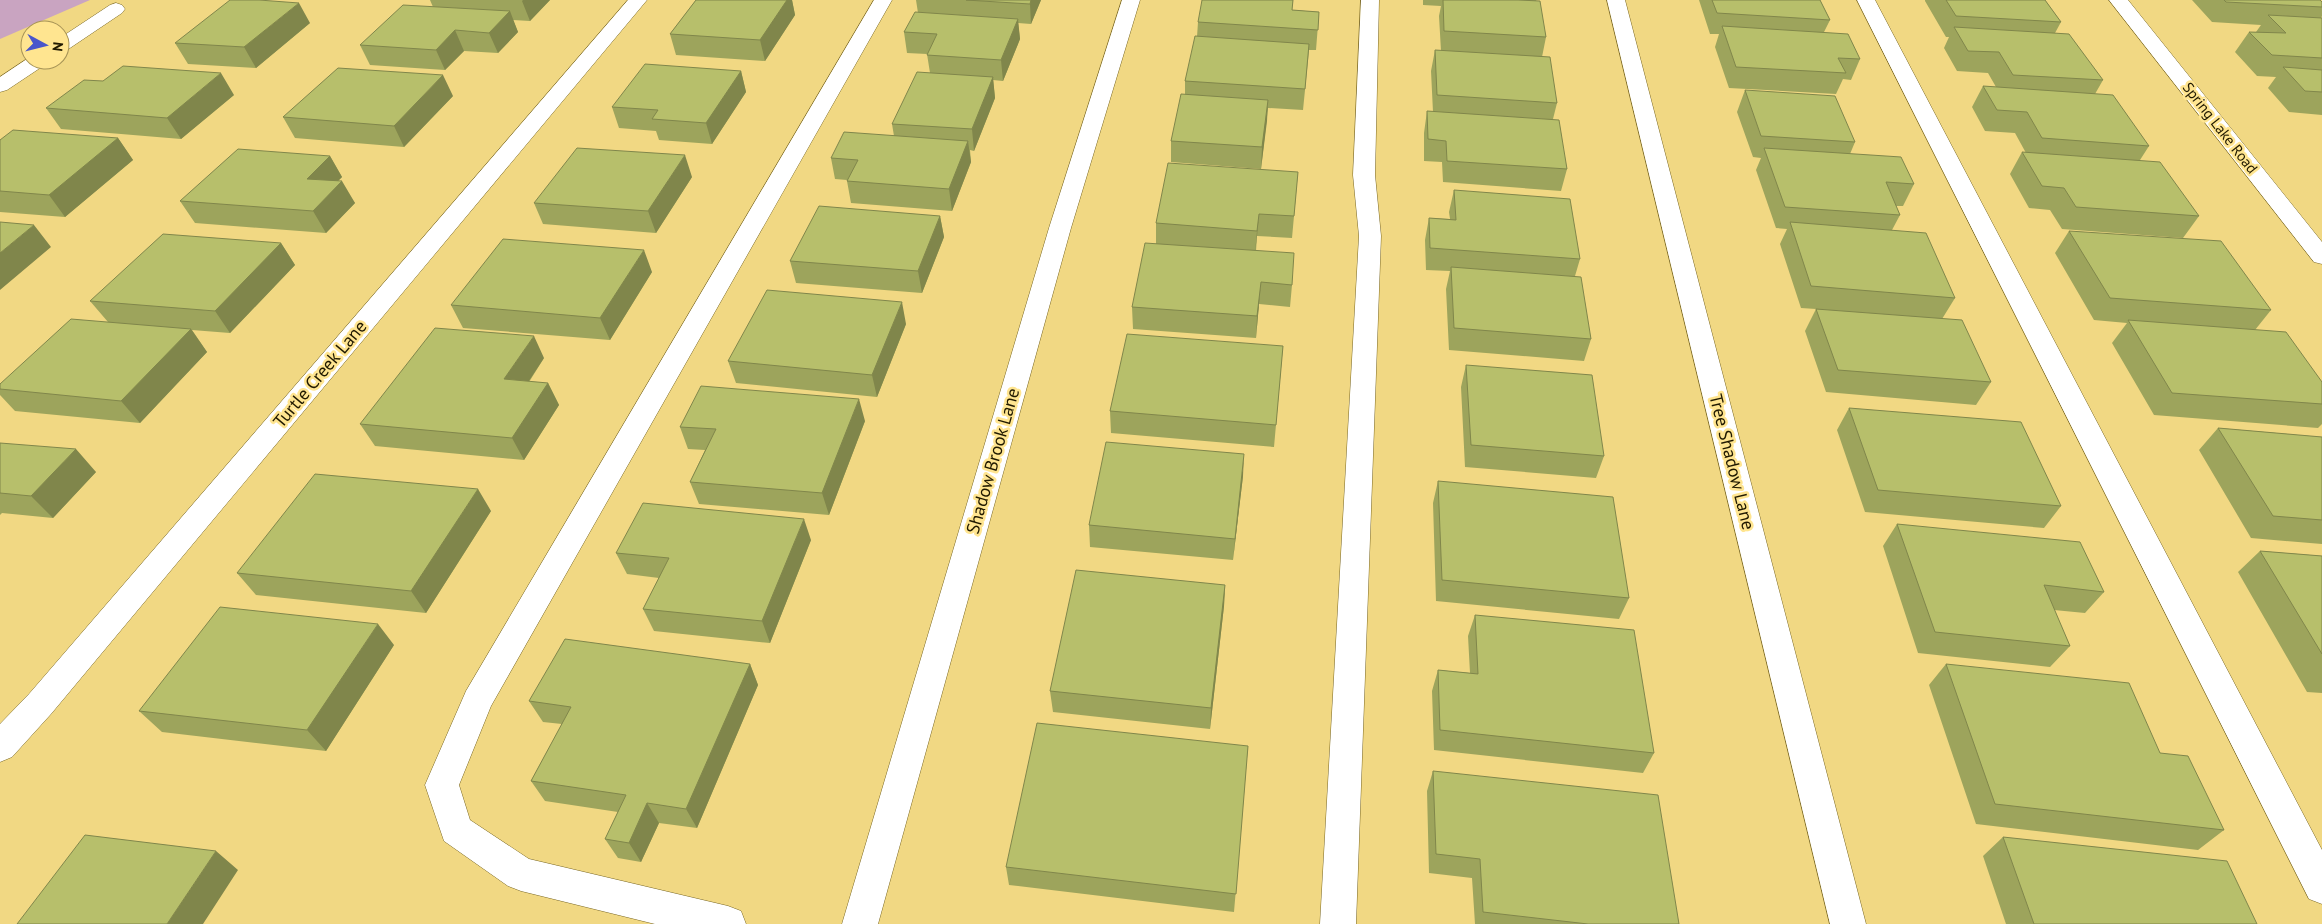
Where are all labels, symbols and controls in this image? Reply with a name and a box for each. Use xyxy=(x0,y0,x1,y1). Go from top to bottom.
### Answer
north arrow xyxy=(20,20,70,70)
text: N xyxy=(48,41,67,52)
street label: Spring Lake Road xyxy=(2179,78,2262,177)
street label: Turtle Creek Lane xyxy=(268,315,371,432)
street label: Shadow Brook Lane xyxy=(961,385,1024,536)
street label: Tree Shadow Lane xyxy=(1705,392,1760,532)

